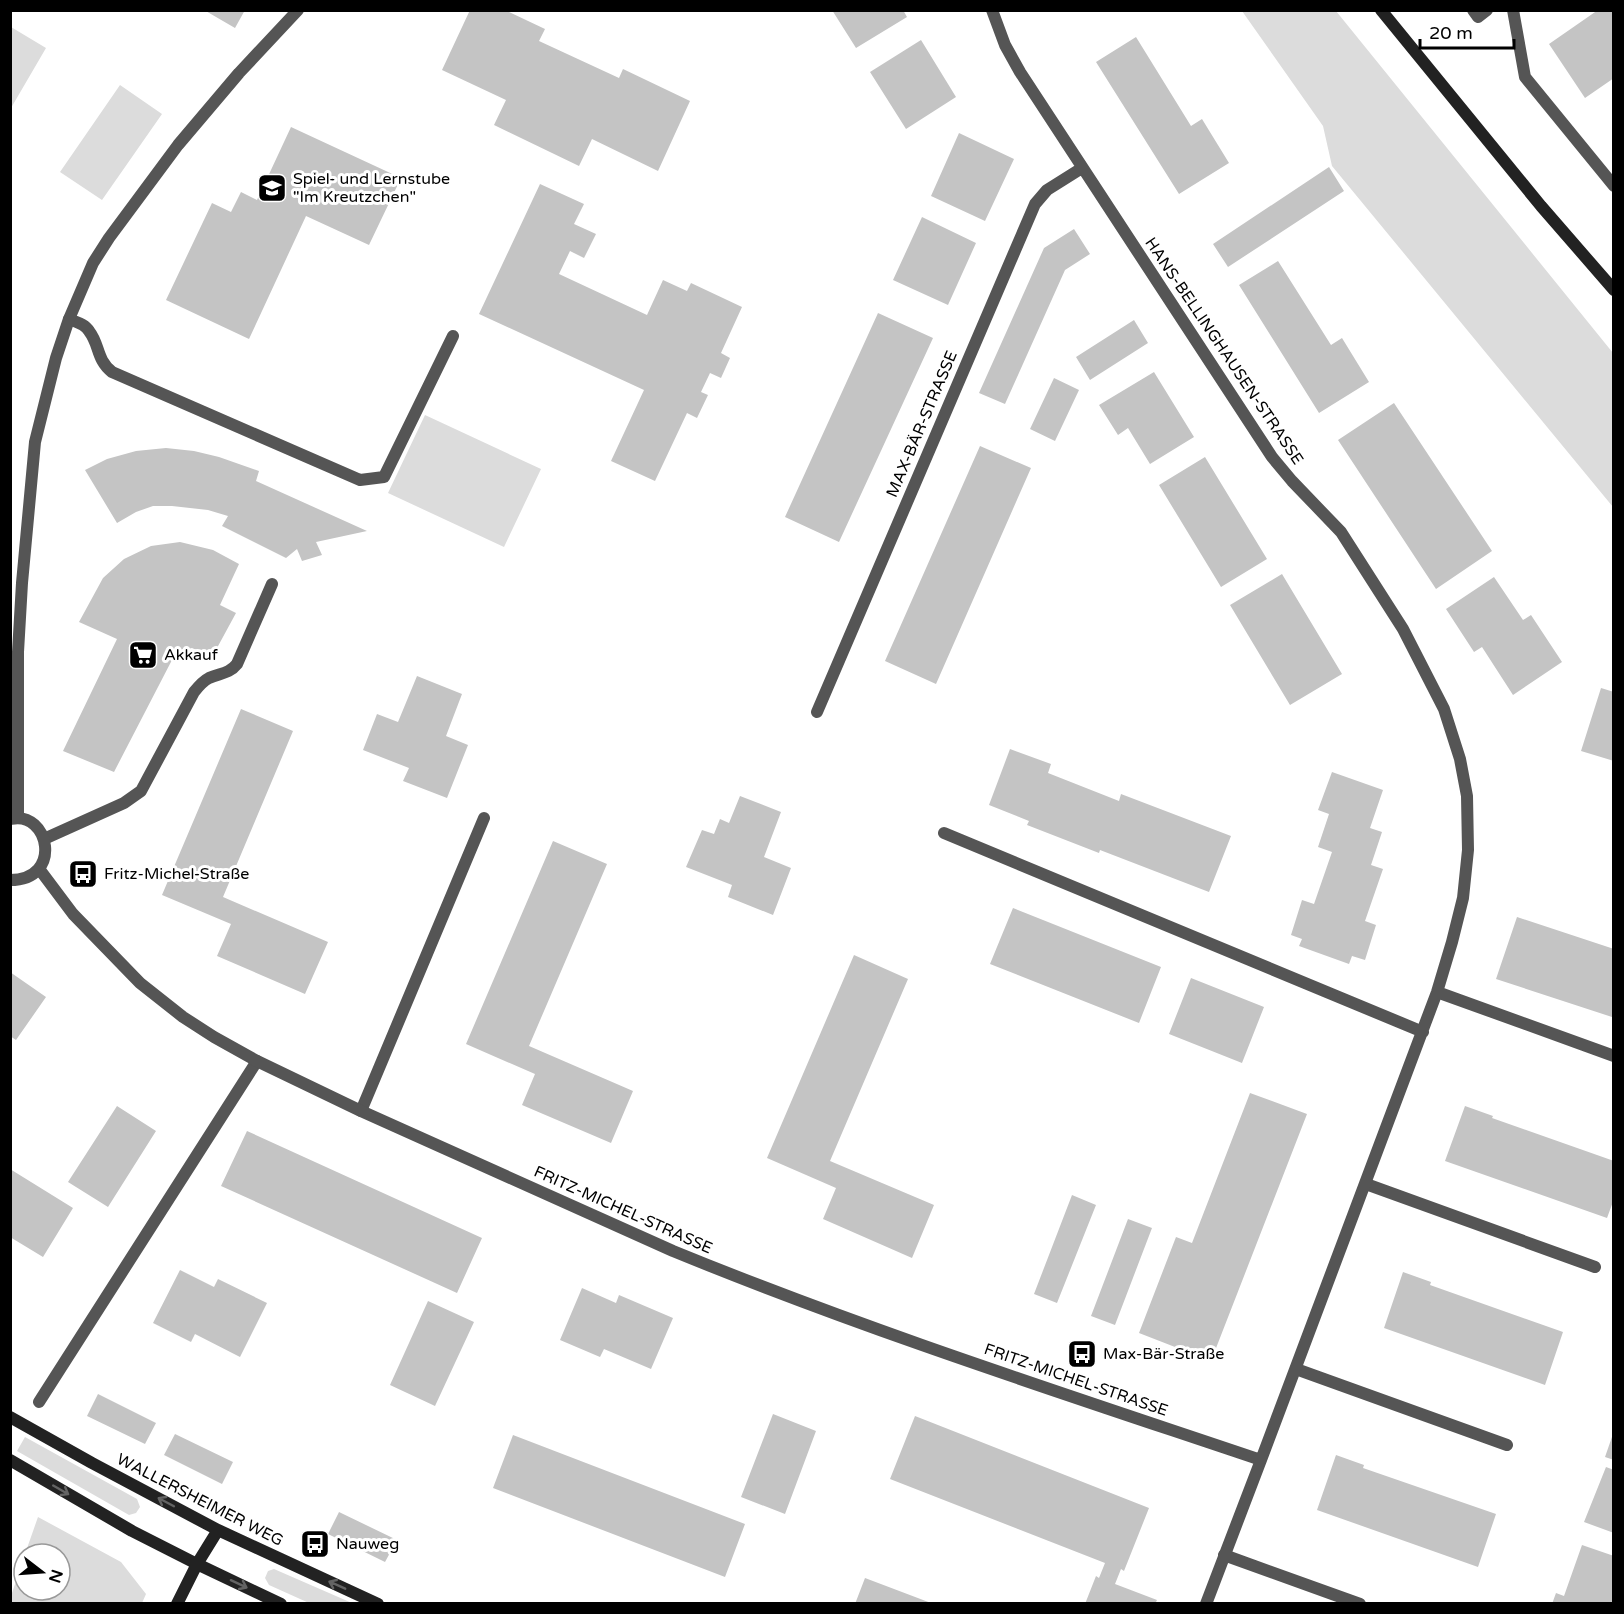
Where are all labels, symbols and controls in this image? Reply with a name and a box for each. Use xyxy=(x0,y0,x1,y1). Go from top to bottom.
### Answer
scale bar xyxy=(1420,12,1514,50)
text: 20 m xyxy=(1429,22,1473,44)
place label: Spiel- und Lernstube "Im Kreutzchen" xyxy=(293,169,450,207)
school or university icon: Spiel- und Lernstube "Im Kreutzchen" xyxy=(256,172,288,204)
street label: HANS-BELLINGHAUSEN-STRASSE xyxy=(1140,234,1308,468)
street label: MAX-BÄR-STRASSE xyxy=(882,348,962,500)
supermarket icon: Akkauf xyxy=(127,639,159,671)
place label: Akkauf xyxy=(164,645,219,665)
bus stop icon: Fritz-Michel-Straße xyxy=(67,858,99,890)
place label: Fritz-Michel-Straße xyxy=(104,864,249,884)
street label: FRITZ-MICHEL-STRASSE xyxy=(531,1162,715,1258)
bus stop icon: Max-Bär-Straße xyxy=(1066,1338,1098,1370)
street label: FRITZ-MICHEL-STRASSE xyxy=(981,1339,1171,1421)
place label: Max-Bär-Straße xyxy=(1103,1344,1224,1364)
street label: WALLERSHEIMER WEG xyxy=(113,1449,287,1551)
one-way arrow xyxy=(52,1484,69,1496)
one-way arrow xyxy=(158,1496,175,1508)
bus stop icon: Nauweg xyxy=(299,1528,331,1560)
place label: Nauweg xyxy=(336,1534,399,1554)
north arrow xyxy=(12,1542,72,1602)
text: N xyxy=(44,1567,67,1585)
one-way arrow xyxy=(229,1579,247,1591)
one-way arrow xyxy=(328,1579,346,1590)

